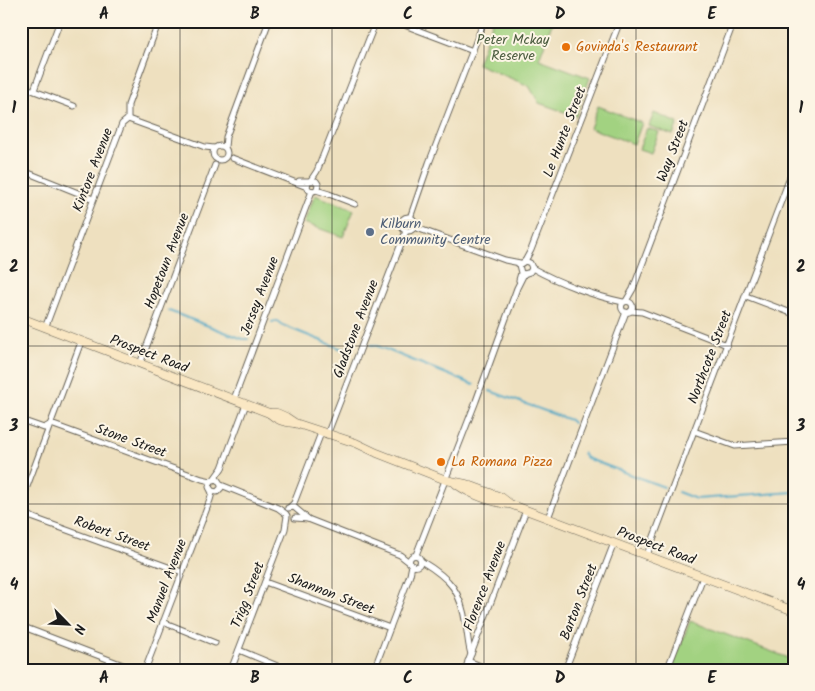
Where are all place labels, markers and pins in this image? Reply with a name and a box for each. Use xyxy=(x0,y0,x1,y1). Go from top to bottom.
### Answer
place label: Govinda's Restaurant xyxy=(576,36,699,58)
marker: Govinda's Restaurant xyxy=(560,41,572,53)
place label: Kilburn Community Centre xyxy=(380,213,491,251)
marker: Kilburn Community Centre xyxy=(364,226,376,238)
place label: La Romana Pizza xyxy=(451,451,553,473)
marker: La Romana Pizza xyxy=(435,456,447,468)

